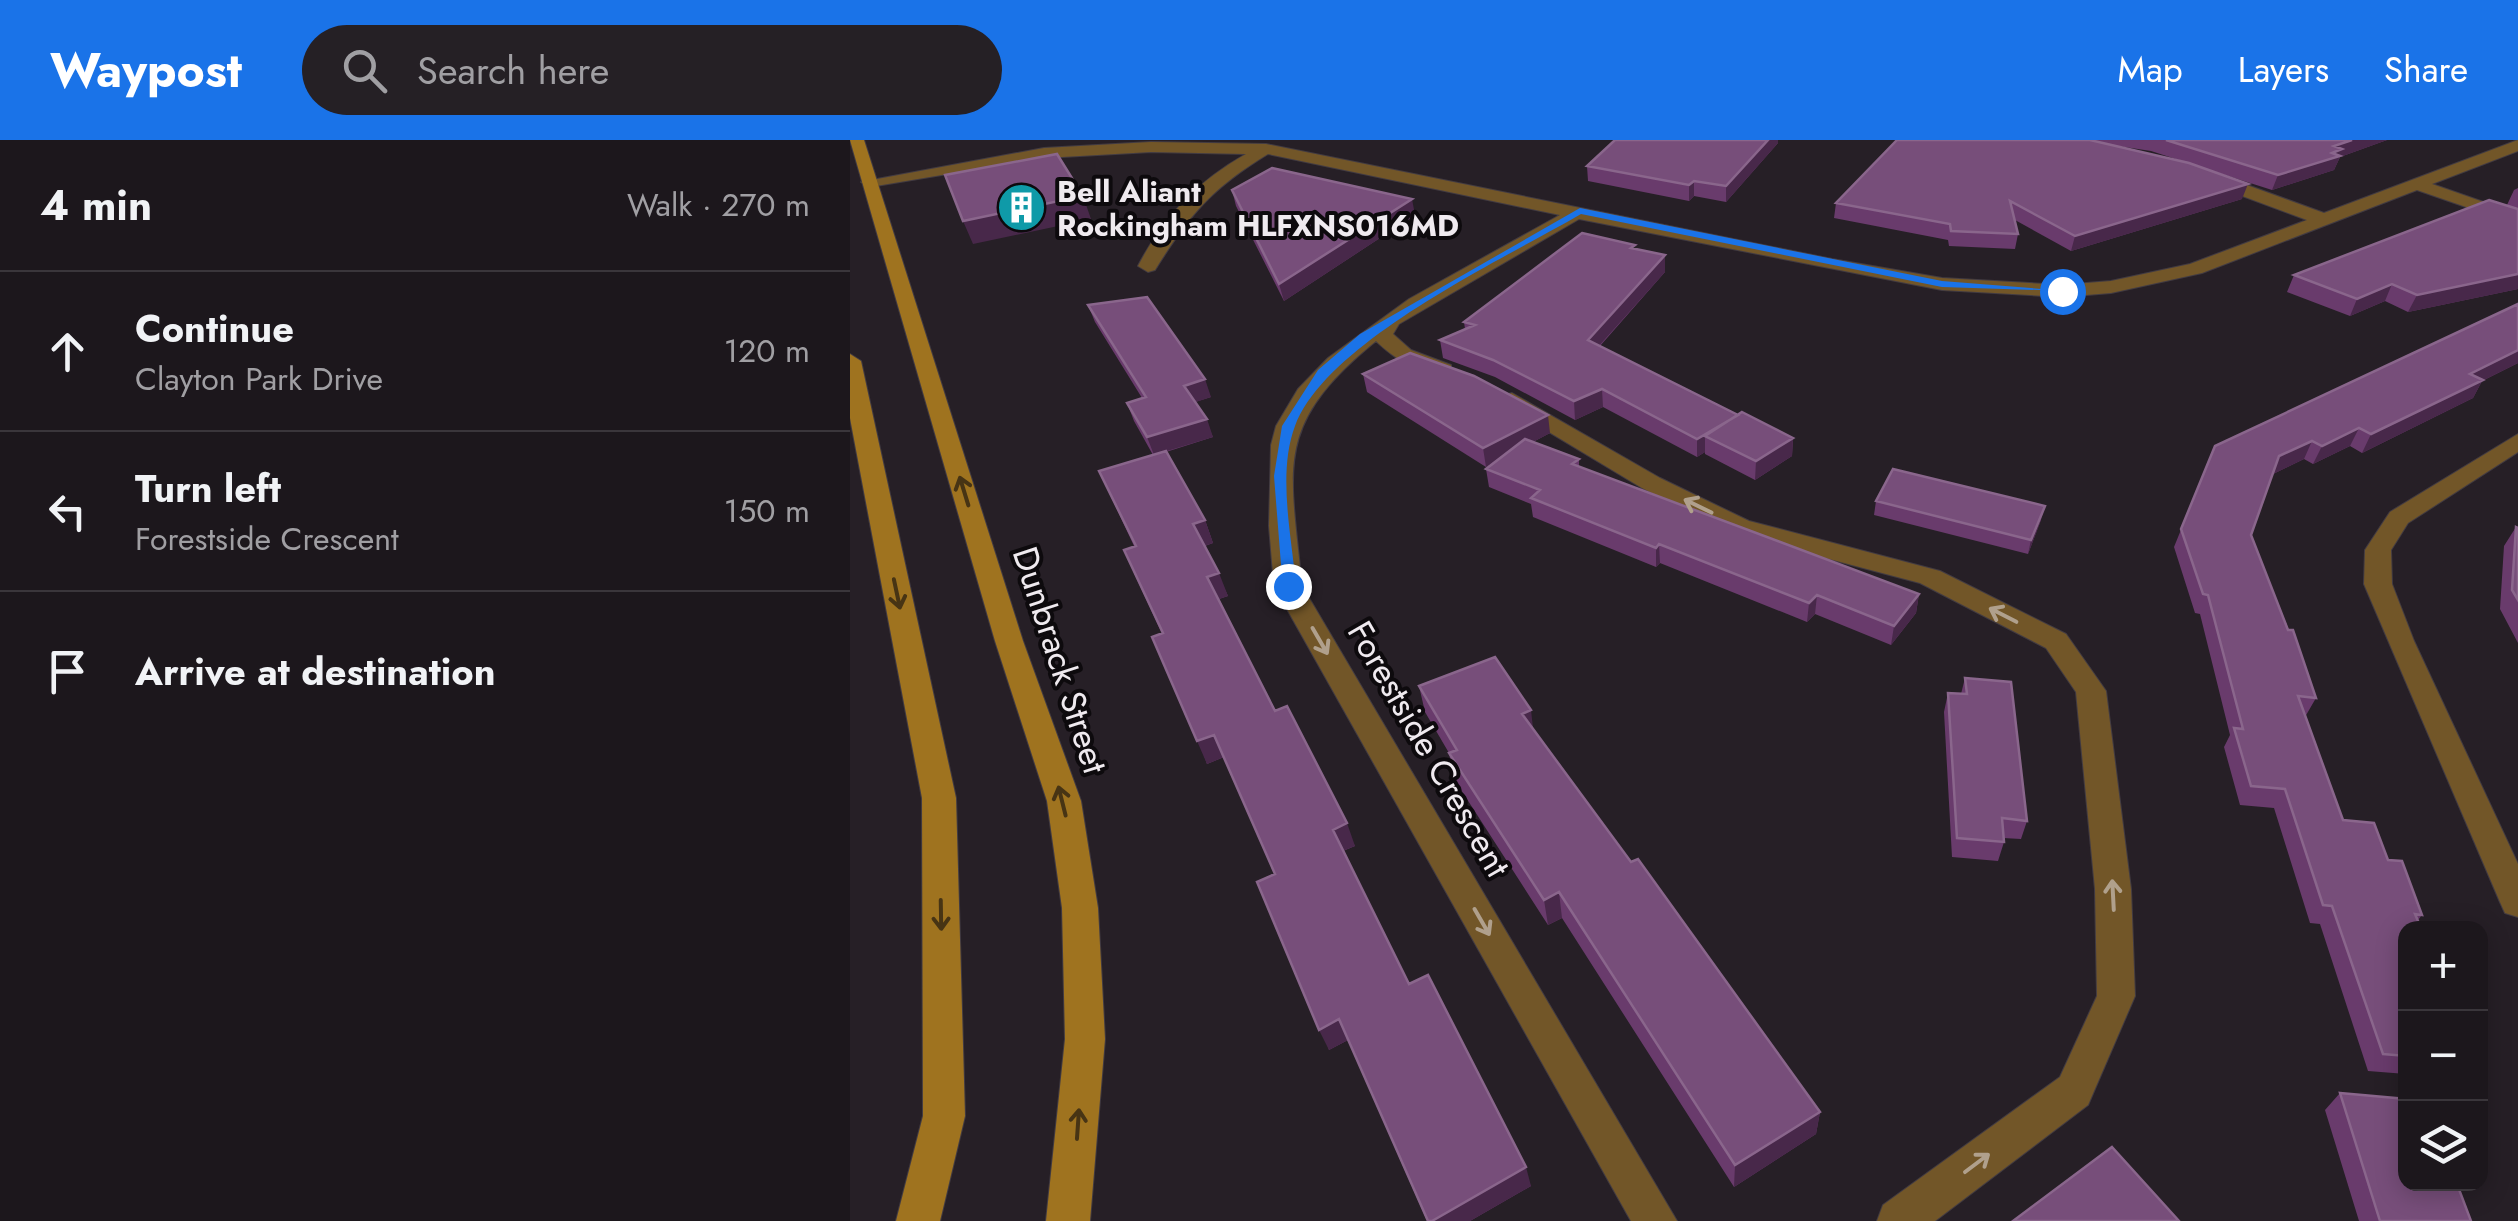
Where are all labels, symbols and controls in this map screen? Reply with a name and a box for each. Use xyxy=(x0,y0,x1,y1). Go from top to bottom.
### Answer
search box xyxy=(302,25,1002,115)
text: Waypost xyxy=(50,36,242,105)
icon: search xyxy=(337,43,392,98)
text: Search here xyxy=(417,43,609,98)
text: Map xyxy=(2118,45,2183,95)
text: Layers xyxy=(2238,45,2329,95)
text: Share xyxy=(2384,45,2468,95)
place label: Bell Aliant Rockingham HLFXNS016MD xyxy=(1057,170,1459,247)
text: 4 min xyxy=(40,175,152,236)
text: Walk · 270 m xyxy=(627,182,810,228)
building icon: Bell Aliant Rockingham HLFXNS016MD xyxy=(996,182,1048,234)
route start xyxy=(2040,269,2086,315)
text: Continue xyxy=(135,301,294,356)
icon: ahead xyxy=(40,324,95,379)
text: 120 m xyxy=(724,328,810,374)
text: Clayton Park Drive xyxy=(135,356,383,402)
text: Turn left xyxy=(135,461,281,516)
one-way arrow xyxy=(954,476,972,508)
icon: left xyxy=(40,484,95,539)
text: 150 m xyxy=(724,488,810,534)
one-way arrow xyxy=(1684,496,1714,515)
text: Forestside Crescent xyxy=(135,516,399,562)
street label: Dunbrack Street xyxy=(1000,540,1120,780)
route end xyxy=(1266,564,1312,610)
one-way arrow xyxy=(889,577,908,609)
one-way arrow xyxy=(1989,604,2019,623)
street label: Forestside Crescent xyxy=(1335,612,1523,887)
one-way arrow xyxy=(1310,626,1330,655)
icon: arrive xyxy=(40,644,95,699)
text: Arrive at destination xyxy=(135,644,496,699)
one-way arrow xyxy=(1052,786,1070,818)
one-way arrow xyxy=(2103,879,2122,912)
one-way arrow xyxy=(932,898,950,930)
one-way arrow xyxy=(1473,907,1493,936)
map controls xyxy=(2398,921,2488,1191)
button: + xyxy=(2398,921,2488,1011)
button: − xyxy=(2398,1011,2488,1101)
button: layers xyxy=(2398,1101,2488,1191)
one-way arrow xyxy=(1069,1109,1088,1141)
one-way arrow xyxy=(1963,1152,1991,1173)

